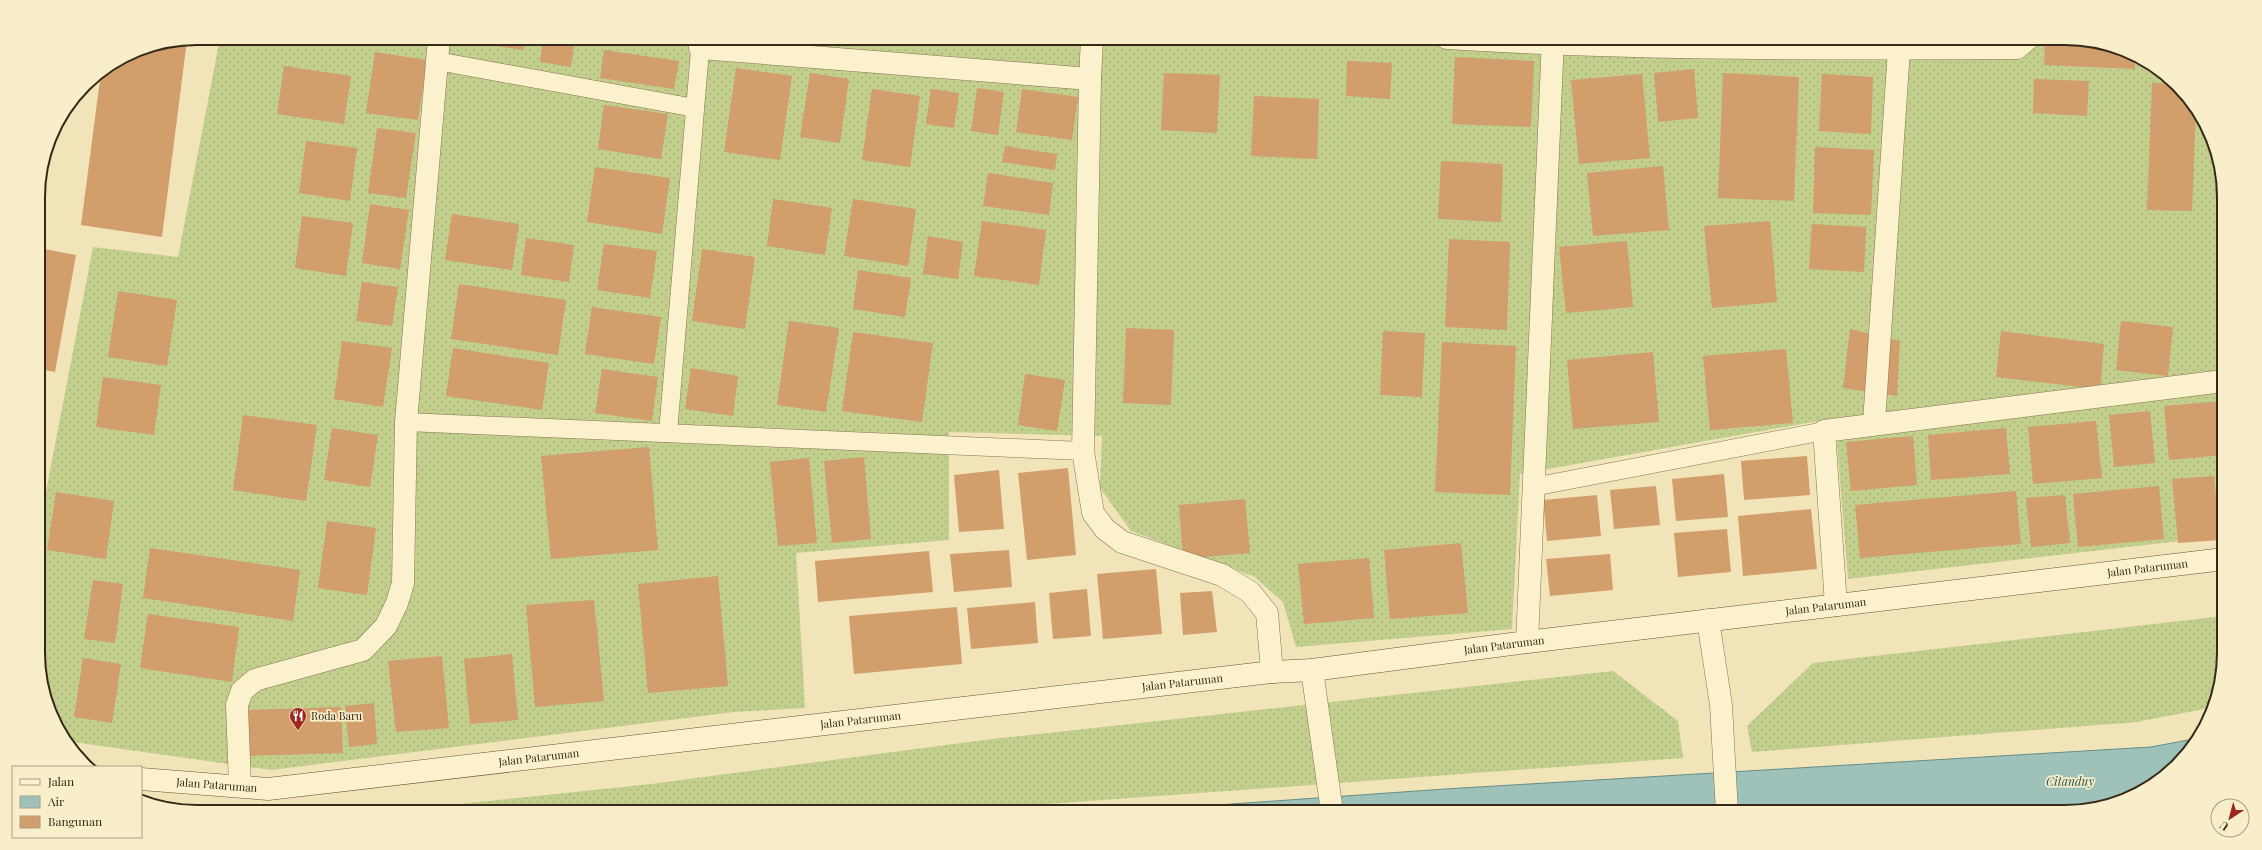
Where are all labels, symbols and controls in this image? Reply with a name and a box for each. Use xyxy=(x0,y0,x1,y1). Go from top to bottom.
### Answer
street label: Jalan Pataruman xyxy=(2105,555,2189,580)
street label: Jalan Pataruman xyxy=(1784,594,1867,618)
street label: Jalan Pataruman xyxy=(1462,632,1546,657)
street label: Jalan Pataruman xyxy=(1140,670,1224,694)
restaurant icon: Roda Baru xyxy=(288,706,308,731)
street label: Jalan Pataruman xyxy=(818,707,902,732)
place label: Roda Baru xyxy=(311,708,363,723)
street label: Jalan Pataruman xyxy=(497,745,580,769)
legend xyxy=(12,766,142,838)
text: Jalan xyxy=(47,773,74,789)
water label: Citanduy xyxy=(2046,773,2094,789)
street label: Jalan Pataruman xyxy=(175,774,258,795)
text: Air xyxy=(47,793,65,809)
north arrow xyxy=(2210,798,2250,838)
text: Bangunan xyxy=(48,813,102,829)
text: U xyxy=(2216,818,2231,835)

